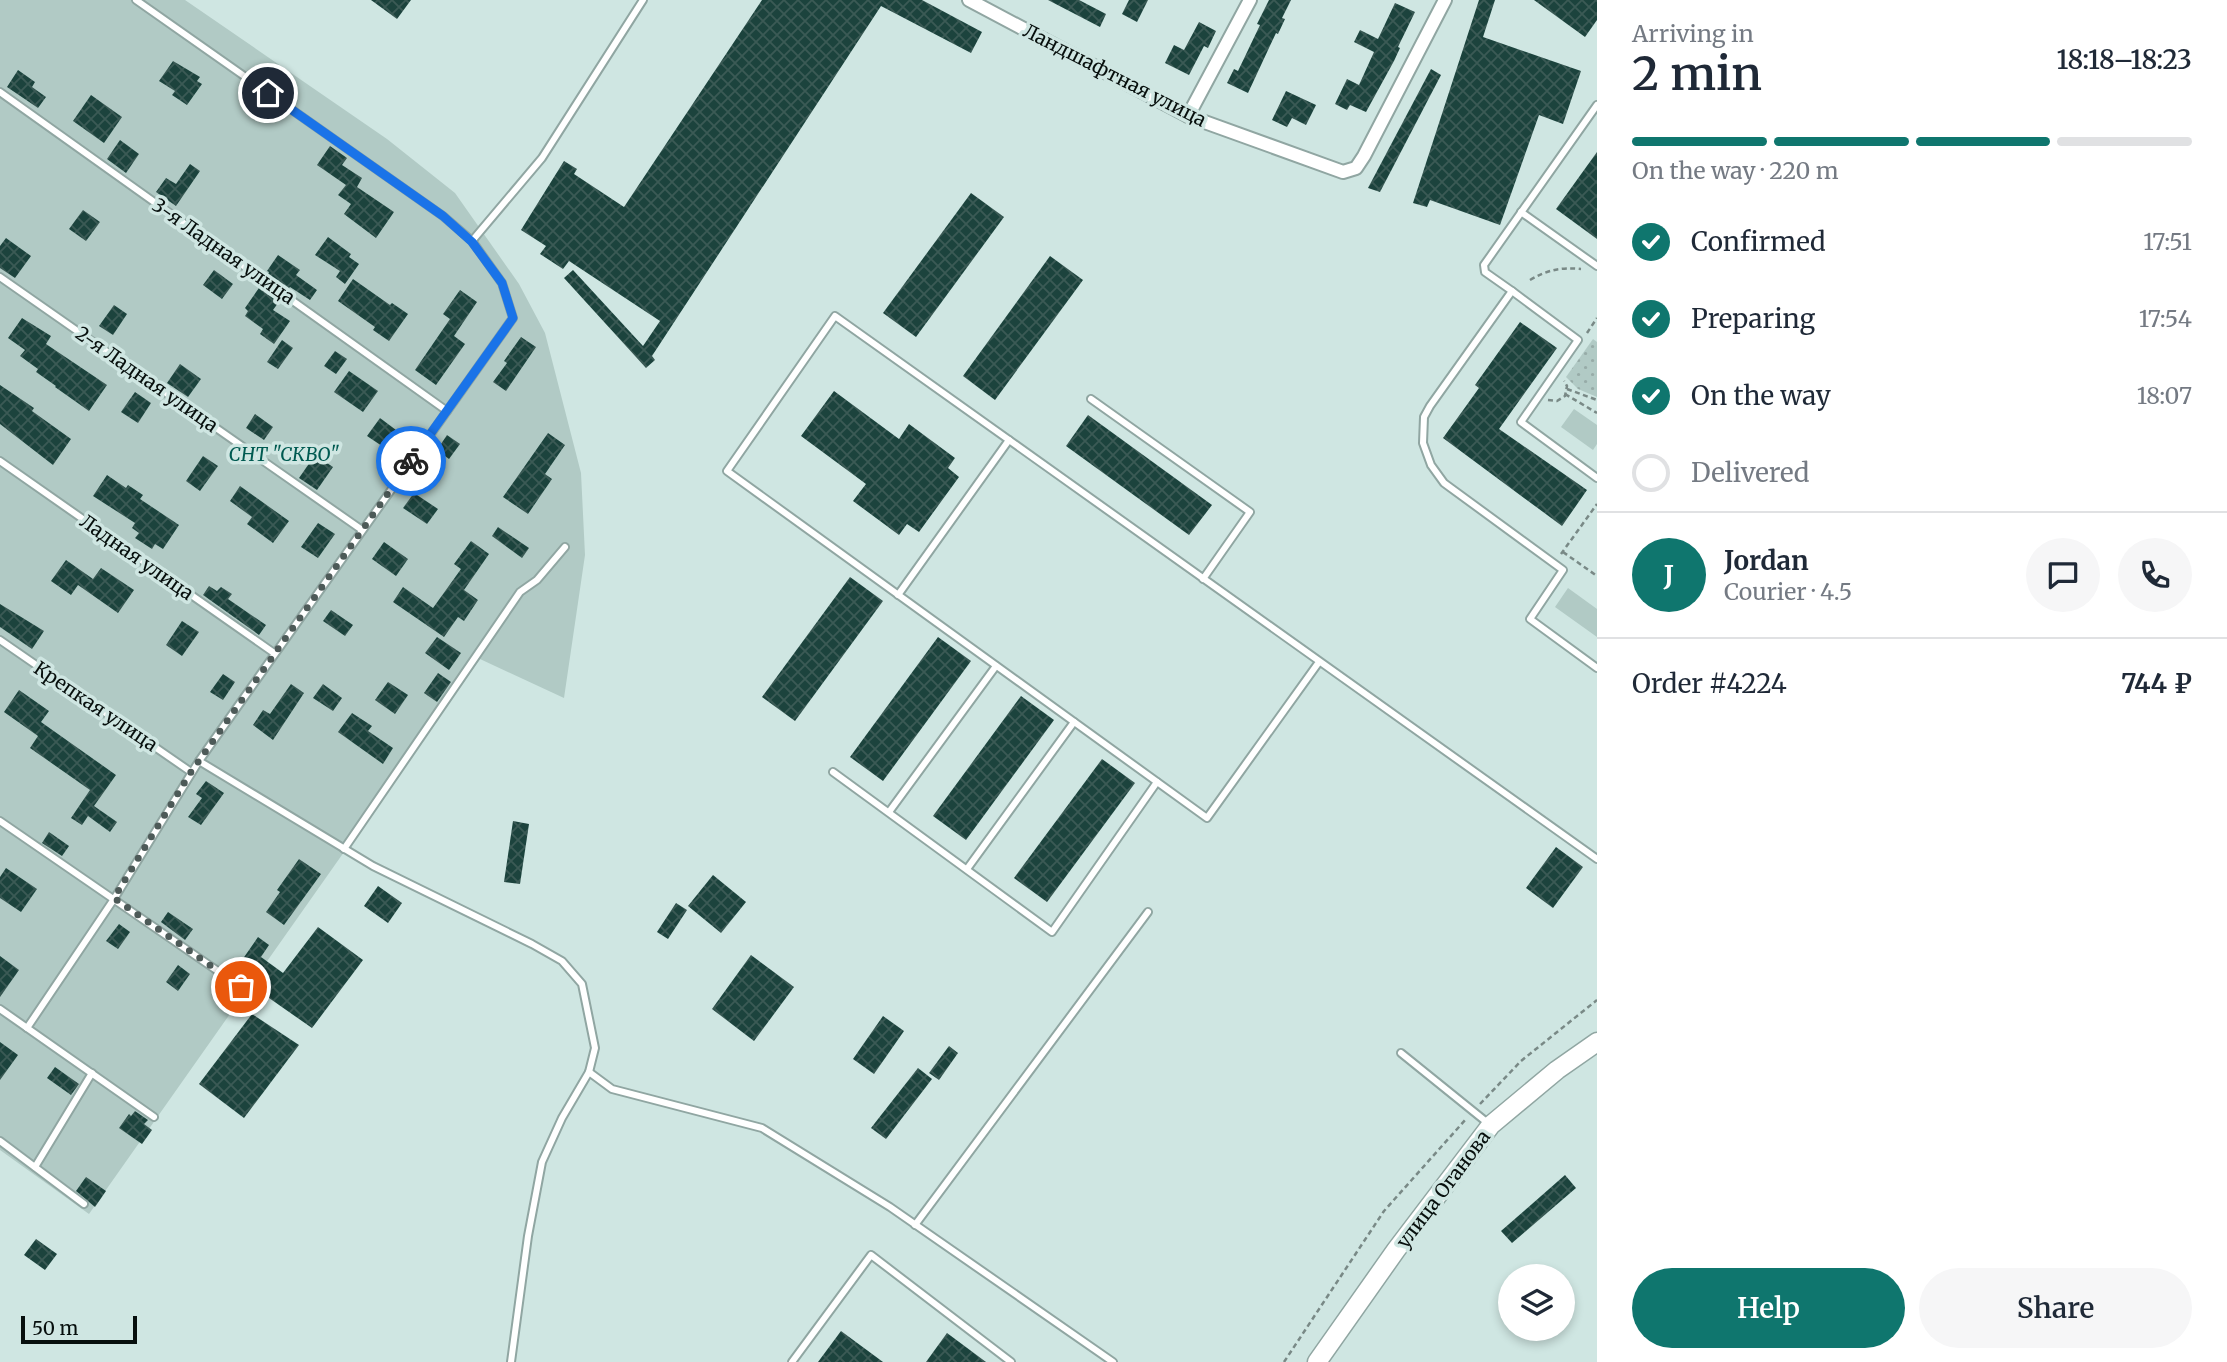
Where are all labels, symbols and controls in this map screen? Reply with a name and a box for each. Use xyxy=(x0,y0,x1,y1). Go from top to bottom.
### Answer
street label: Ландшафтная улица xyxy=(1019,18,1211,132)
text: Arriving in xyxy=(1632,19,1754,48)
text: 18:18–18:23 xyxy=(2056,43,2192,76)
text: 2 min xyxy=(1632,45,1762,103)
pin xyxy=(238,63,298,123)
icon: home xyxy=(249,74,287,112)
text: On the way · 220 m xyxy=(1632,156,1839,185)
street label: 3-я Ладная улица xyxy=(148,193,300,309)
icon: check xyxy=(1632,223,1670,261)
text: Confirmed xyxy=(1691,225,1826,258)
text: 17:51 xyxy=(2143,227,2192,256)
icon: check xyxy=(1632,300,1670,338)
text: Preparing xyxy=(1691,302,1815,335)
text: 17:54 xyxy=(2139,304,2192,333)
street label: 2-я Ладная улица xyxy=(71,321,223,437)
icon: check xyxy=(1632,377,1670,415)
text: On the way xyxy=(1691,379,1831,412)
text: 18:07 xyxy=(2137,381,2192,410)
courier xyxy=(376,426,446,496)
park label: СНТ "СКВО" xyxy=(229,442,340,466)
icon: bike xyxy=(392,442,430,480)
text: Delivered xyxy=(1691,456,1810,489)
street label: Ладная улица xyxy=(76,509,198,605)
button: chat xyxy=(2026,538,2100,612)
button: phone xyxy=(2118,538,2192,612)
text: Jordan xyxy=(1724,544,1809,577)
text: J xyxy=(1664,559,1674,592)
text: Courier · 4.5 xyxy=(1724,577,1852,606)
street label: Крепкая улица xyxy=(30,656,162,756)
text: Order #4224 xyxy=(1632,667,1787,700)
text: 744 ₽ xyxy=(2121,667,2192,700)
pin xyxy=(211,957,271,1017)
icon: bag xyxy=(222,968,260,1006)
street label: улица Оганова xyxy=(1391,1125,1495,1253)
map controls xyxy=(1498,1264,1575,1341)
button: layers xyxy=(1498,1264,1575,1341)
button: Help xyxy=(1632,1268,1905,1348)
button: Share xyxy=(1919,1268,2192,1348)
scale bar xyxy=(21,1313,136,1345)
text: 50 m xyxy=(32,1316,78,1340)

